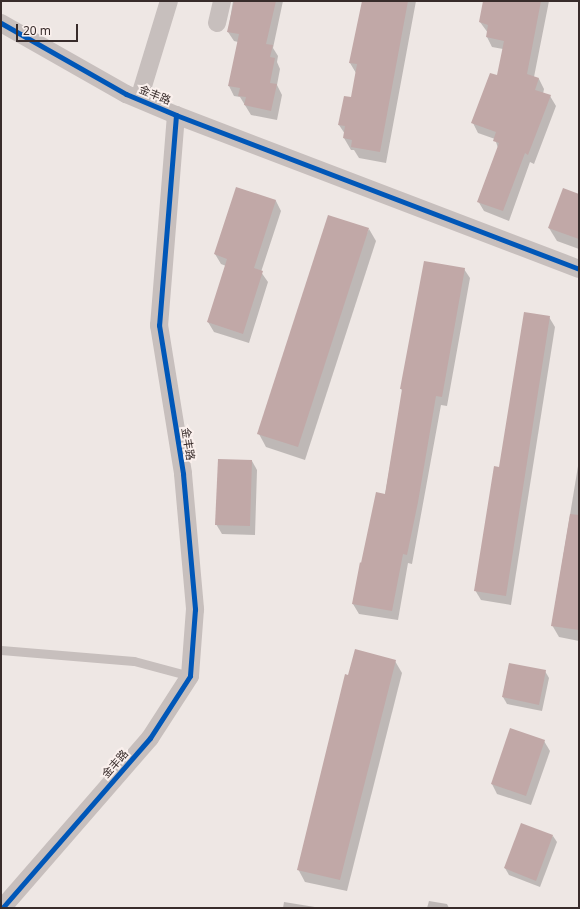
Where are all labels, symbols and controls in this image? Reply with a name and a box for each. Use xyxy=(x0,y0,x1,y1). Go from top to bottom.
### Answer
scale bar xyxy=(18,16,80,42)
text: 20 m xyxy=(23,22,51,39)
street label: 金丰路 xyxy=(137,83,173,107)
street label: 金丰路 xyxy=(179,427,197,461)
street label: 金丰路 xyxy=(99,747,131,781)

